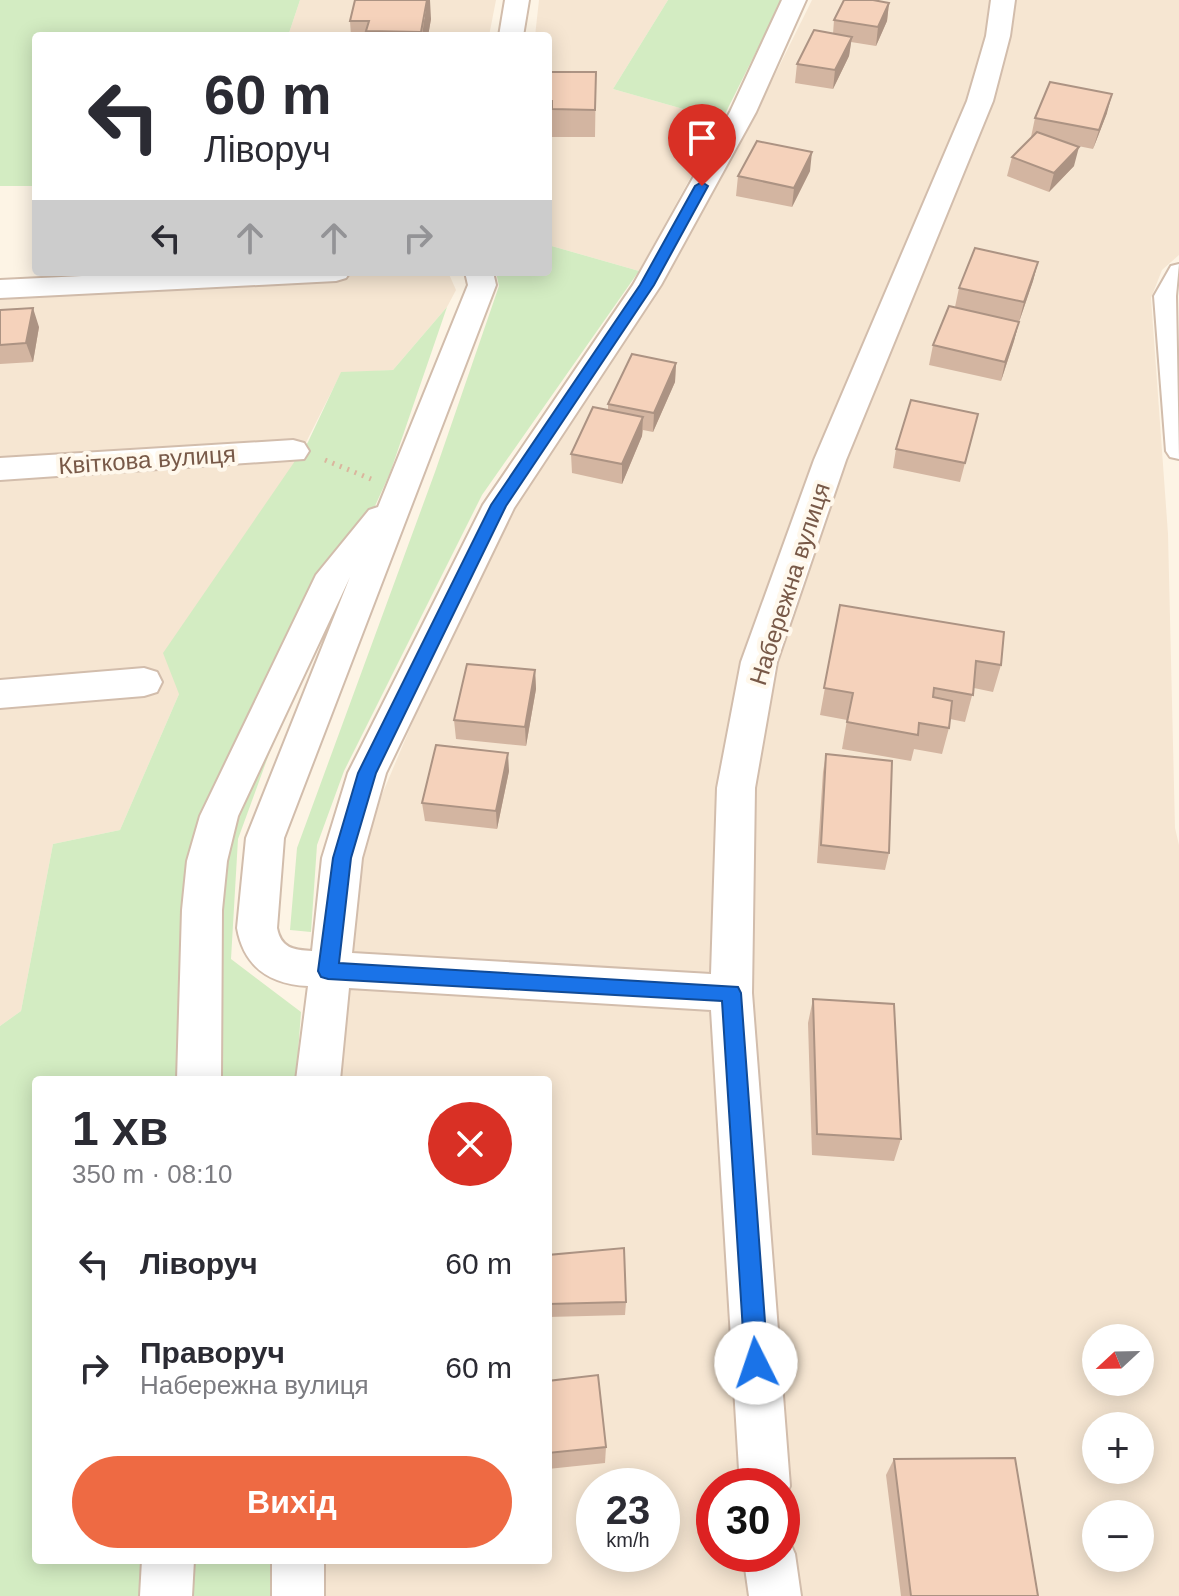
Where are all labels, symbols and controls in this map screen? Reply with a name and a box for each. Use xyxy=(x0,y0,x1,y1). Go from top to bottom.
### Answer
text: 60 m xyxy=(204,63,332,126)
icon: left xyxy=(72,64,176,168)
pin xyxy=(668,104,736,186)
icon: arrive xyxy=(680,116,724,160)
text: Ліворуч xyxy=(204,129,331,170)
icon: left xyxy=(144,216,188,260)
icon: ahead xyxy=(228,216,272,260)
icon: ahead xyxy=(312,216,356,260)
icon: right xyxy=(396,216,440,260)
street label: Квіткова вулиця xyxy=(57,440,236,479)
street label: Набережна вулиця xyxy=(744,479,835,688)
text: 1 хв xyxy=(72,1102,168,1155)
button: close xyxy=(428,1102,512,1186)
text: 350 m · 08:10 xyxy=(72,1159,232,1189)
icon: left xyxy=(72,1242,116,1286)
text: Ліворуч xyxy=(140,1247,258,1280)
text: 60 m xyxy=(445,1247,512,1280)
position arrow xyxy=(714,1321,798,1405)
north arrow xyxy=(1082,1324,1154,1396)
map controls xyxy=(1082,1324,1154,1572)
text: Праворуч xyxy=(140,1336,285,1369)
icon: right xyxy=(72,1346,116,1390)
text: 60 m xyxy=(445,1351,512,1384)
text: Набережна вулиця xyxy=(140,1370,369,1400)
button: + xyxy=(1082,1412,1154,1484)
button: Вихід xyxy=(72,1456,512,1548)
speed limit sign: 30 xyxy=(696,1468,800,1572)
text: 23 xyxy=(606,1488,650,1532)
button: − xyxy=(1082,1500,1154,1572)
text: km/h xyxy=(606,1529,650,1551)

